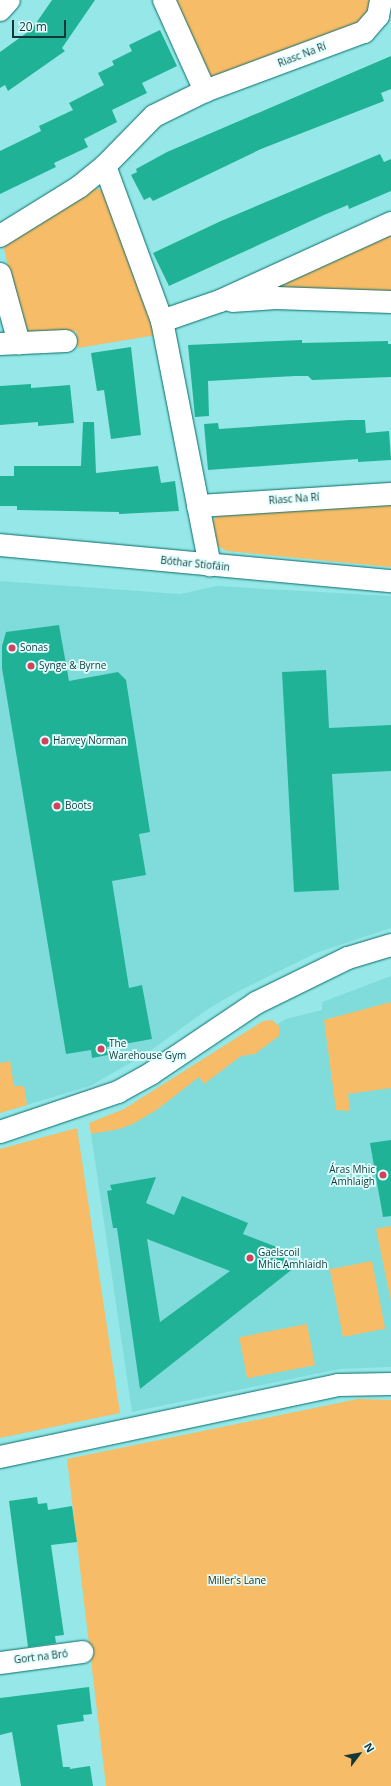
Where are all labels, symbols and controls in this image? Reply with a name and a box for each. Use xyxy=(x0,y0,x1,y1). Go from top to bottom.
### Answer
scale bar xyxy=(14,12,68,38)
text: 20 m xyxy=(19,18,47,35)
street label: Riasc Na Rí xyxy=(276,40,328,70)
street label: Riasc Na Rí xyxy=(268,491,320,507)
street label: Bóthar Stiofáin xyxy=(160,554,230,574)
place label: Sonas xyxy=(20,642,48,654)
marker: Sonas xyxy=(7,643,17,653)
place label: Synge & Byrne xyxy=(39,660,106,672)
marker: Synge & Byrne xyxy=(26,661,36,671)
place label: Harvey Norman xyxy=(53,735,127,747)
marker: Harvey Norman xyxy=(40,736,50,746)
place label: Boots xyxy=(65,800,92,812)
marker: Boots xyxy=(52,801,62,811)
place label: The Warehouse Gym xyxy=(109,1037,186,1060)
marker: The Warehouse Gym xyxy=(96,1044,106,1054)
place label: Áras Mhic Amhlaigh xyxy=(329,1163,375,1186)
marker: Áras Mhic Amhlaigh xyxy=(378,1170,388,1180)
place label: Gaelscoil Mhic Amhlaidh xyxy=(258,1246,328,1270)
marker: Gaelscoil Mhic Amhlaidh xyxy=(245,1253,255,1263)
park label: Miller's Lane xyxy=(208,1575,266,1587)
street label: Gort na Bró xyxy=(13,1648,69,1666)
north arrow xyxy=(339,1734,379,1774)
text: N xyxy=(361,1740,378,1755)

